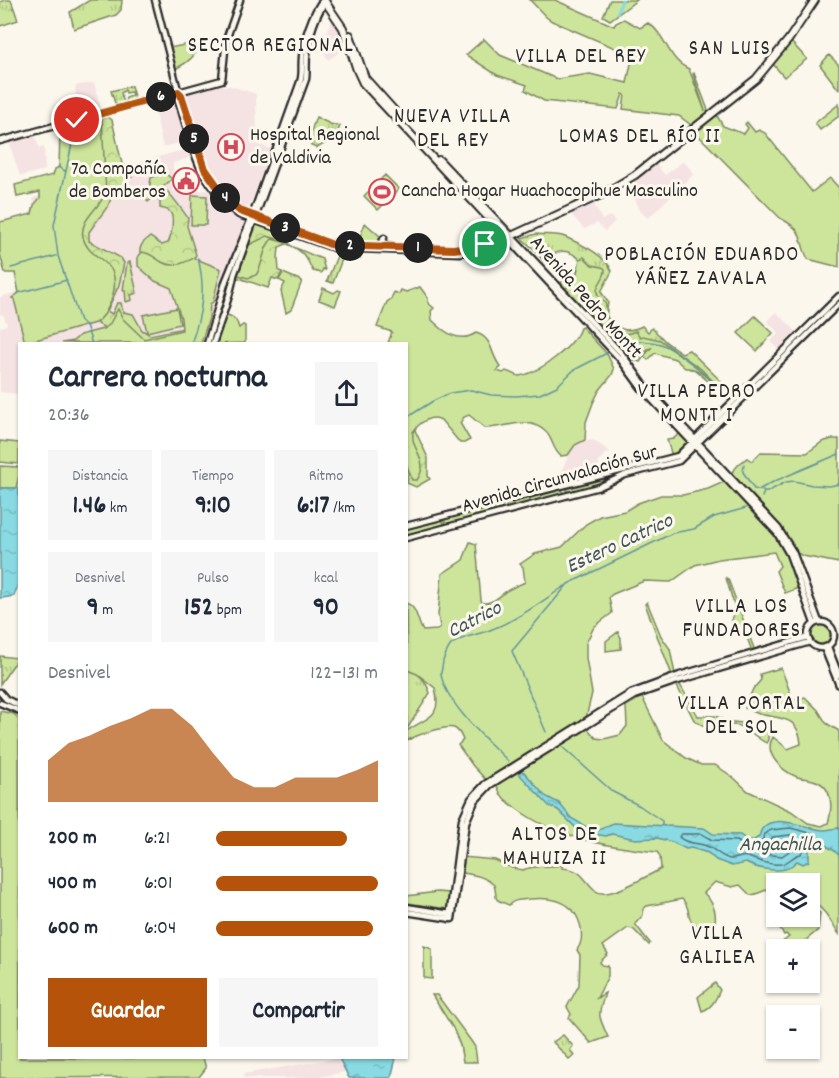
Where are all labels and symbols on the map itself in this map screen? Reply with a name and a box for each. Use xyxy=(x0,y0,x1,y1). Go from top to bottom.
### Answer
district label: SECTOR REGIONAL xyxy=(188,32,354,62)
district label: SAN LUIS xyxy=(689,35,771,65)
district label: VILLA DEL REY xyxy=(516,43,646,73)
pin: 6 xyxy=(146,82,176,112)
pin xyxy=(51,94,102,145)
district label: NUEVA VILLA DEL REY xyxy=(394,103,512,157)
place label: Hospital Regional de Valdivia xyxy=(250,122,380,173)
district label: LOMAS DEL RÍO II xyxy=(559,123,721,153)
pin: 5 xyxy=(179,124,209,154)
hospital icon: Hospital Regional de Valdivia xyxy=(216,132,246,162)
place label: 7a Compañía de Bomberos xyxy=(69,156,167,207)
public building icon: 7a Compañía de Bomberos xyxy=(171,166,201,196)
sports icon: Cancha Hogar Huachocopihue Masculino xyxy=(367,177,397,207)
place label: Cancha Hogar Huachocopihue Masculino xyxy=(401,178,698,206)
pin: 4 xyxy=(210,183,240,213)
pin: 3 xyxy=(270,213,300,243)
pin xyxy=(459,218,510,269)
street label: Avenida Pedro Montt xyxy=(522,230,648,366)
pin: 2 xyxy=(335,231,365,261)
pin: 1 xyxy=(403,233,433,263)
district label: POBLACIÓN EDUARDO YÁÑEZ ZAVALA xyxy=(604,241,800,295)
district label: VILLA PEDRO MONTT I xyxy=(638,378,756,432)
street label: Avenida Circunvalación Sur xyxy=(459,439,662,521)
water label: Estero Catrico xyxy=(562,506,680,583)
district label: VILLA LOS FUNDADORES xyxy=(682,593,802,647)
water label: Catrico xyxy=(443,594,509,647)
district label: VILLA PORTAL DEL SOL xyxy=(678,690,806,744)
district label: ALTOS DE MAHUIZA II xyxy=(503,821,607,875)
water label: Angachilla xyxy=(739,831,822,861)
district label: VILLA GALILEA xyxy=(679,920,757,974)

